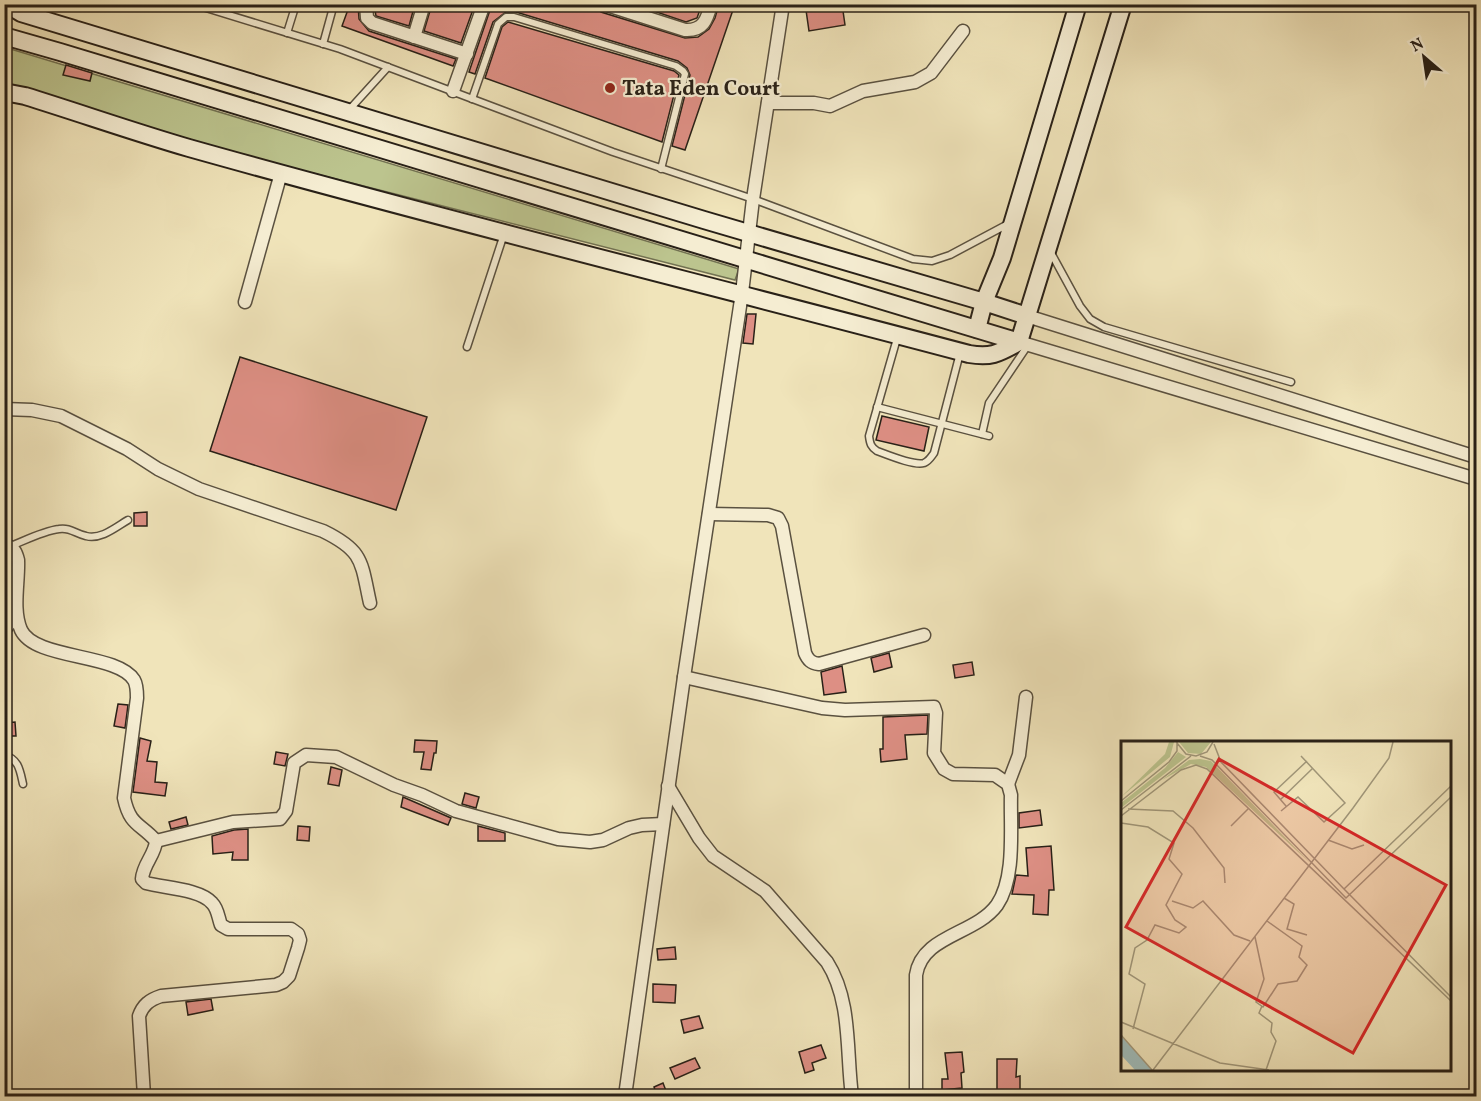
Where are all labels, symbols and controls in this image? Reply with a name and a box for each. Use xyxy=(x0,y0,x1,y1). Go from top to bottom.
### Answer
north arrow xyxy=(1394,27,1454,87)
text: N xyxy=(1407,33,1428,58)
place label: Tata Eden Court xyxy=(622,75,780,104)
marker: Tata Eden Court xyxy=(603,81,617,95)
inset map xyxy=(1121,741,1451,1071)

